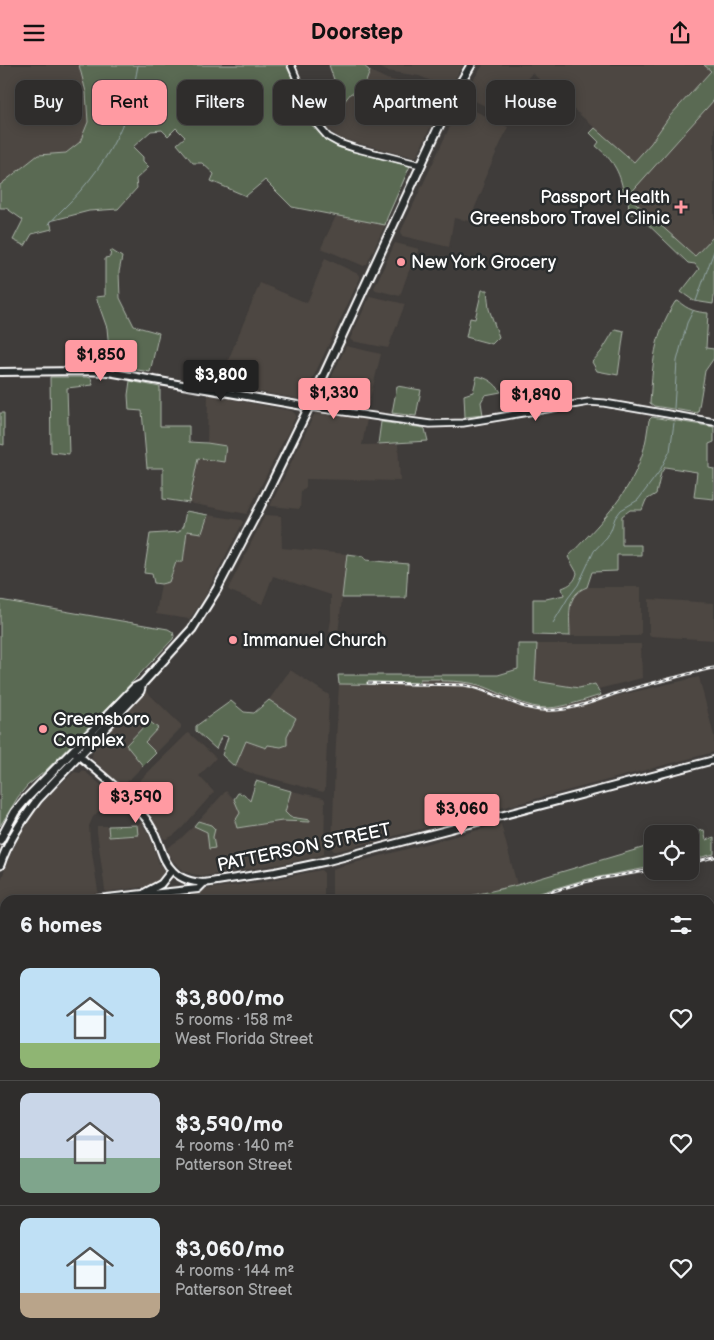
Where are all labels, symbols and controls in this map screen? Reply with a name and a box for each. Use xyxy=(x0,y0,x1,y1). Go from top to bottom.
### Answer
icon: menu xyxy=(20,19,48,47)
text: Doorstep xyxy=(311,19,403,46)
icon: share xyxy=(666,19,694,47)
chip: Buy xyxy=(15,80,82,125)
chip: Rent xyxy=(92,80,167,125)
chip: Filters xyxy=(177,80,263,125)
chip: New xyxy=(273,80,345,125)
chip: Apartment xyxy=(355,80,476,125)
chip: House xyxy=(486,80,575,125)
place label: Passport Health Greensboro Travel Clinic xyxy=(470,187,670,229)
marker: Passport Health Greensboro Travel Clinic xyxy=(674,200,688,214)
place label: New York Grocery xyxy=(411,252,557,273)
marker: New York Grocery xyxy=(395,256,407,268)
pin: $1,850 xyxy=(60,339,142,382)
text: $1,850 xyxy=(76,346,126,365)
pin: $3,800 xyxy=(180,359,262,402)
text: $3,800 xyxy=(195,366,248,385)
pin: $1,330 xyxy=(293,377,375,420)
pin: $1,890 xyxy=(495,379,577,422)
text: $1,330 xyxy=(309,384,359,403)
text: $1,890 xyxy=(511,386,561,405)
place label: Immanuel Church xyxy=(243,630,387,651)
marker: Immanuel Church xyxy=(227,634,239,646)
place label: Greensboro Complex xyxy=(53,709,150,751)
marker: Greensboro Complex xyxy=(37,723,49,735)
pin: $3,590 xyxy=(95,781,177,824)
text: $3,590 xyxy=(110,788,162,807)
pin: $3,060 xyxy=(421,793,503,836)
text: $3,060 xyxy=(435,800,489,819)
street label: PATTERSON STREET xyxy=(215,819,393,876)
map controls xyxy=(644,825,699,880)
button: locate xyxy=(644,825,699,880)
icon: filters xyxy=(667,911,695,939)
text: 6 homes xyxy=(20,913,102,938)
text: $3,800/mo xyxy=(175,986,284,1011)
icon: home xyxy=(60,988,120,1048)
icon: heart xyxy=(667,1004,695,1032)
text: 5 rooms · 158 m² xyxy=(175,1011,293,1030)
text: West Florida Street xyxy=(175,1030,313,1049)
text: $3,590/mo xyxy=(175,1112,283,1137)
icon: home xyxy=(60,1113,120,1173)
icon: heart xyxy=(667,1129,695,1157)
text: 4 rooms · 140 m² xyxy=(175,1137,294,1156)
text: Patterson Street xyxy=(175,1156,292,1175)
text: $3,060/mo xyxy=(175,1237,284,1262)
icon: home xyxy=(60,1238,120,1298)
icon: heart xyxy=(667,1254,695,1282)
text: 4 rooms · 144 m² xyxy=(175,1262,294,1281)
text: Patterson Street xyxy=(175,1281,292,1300)

